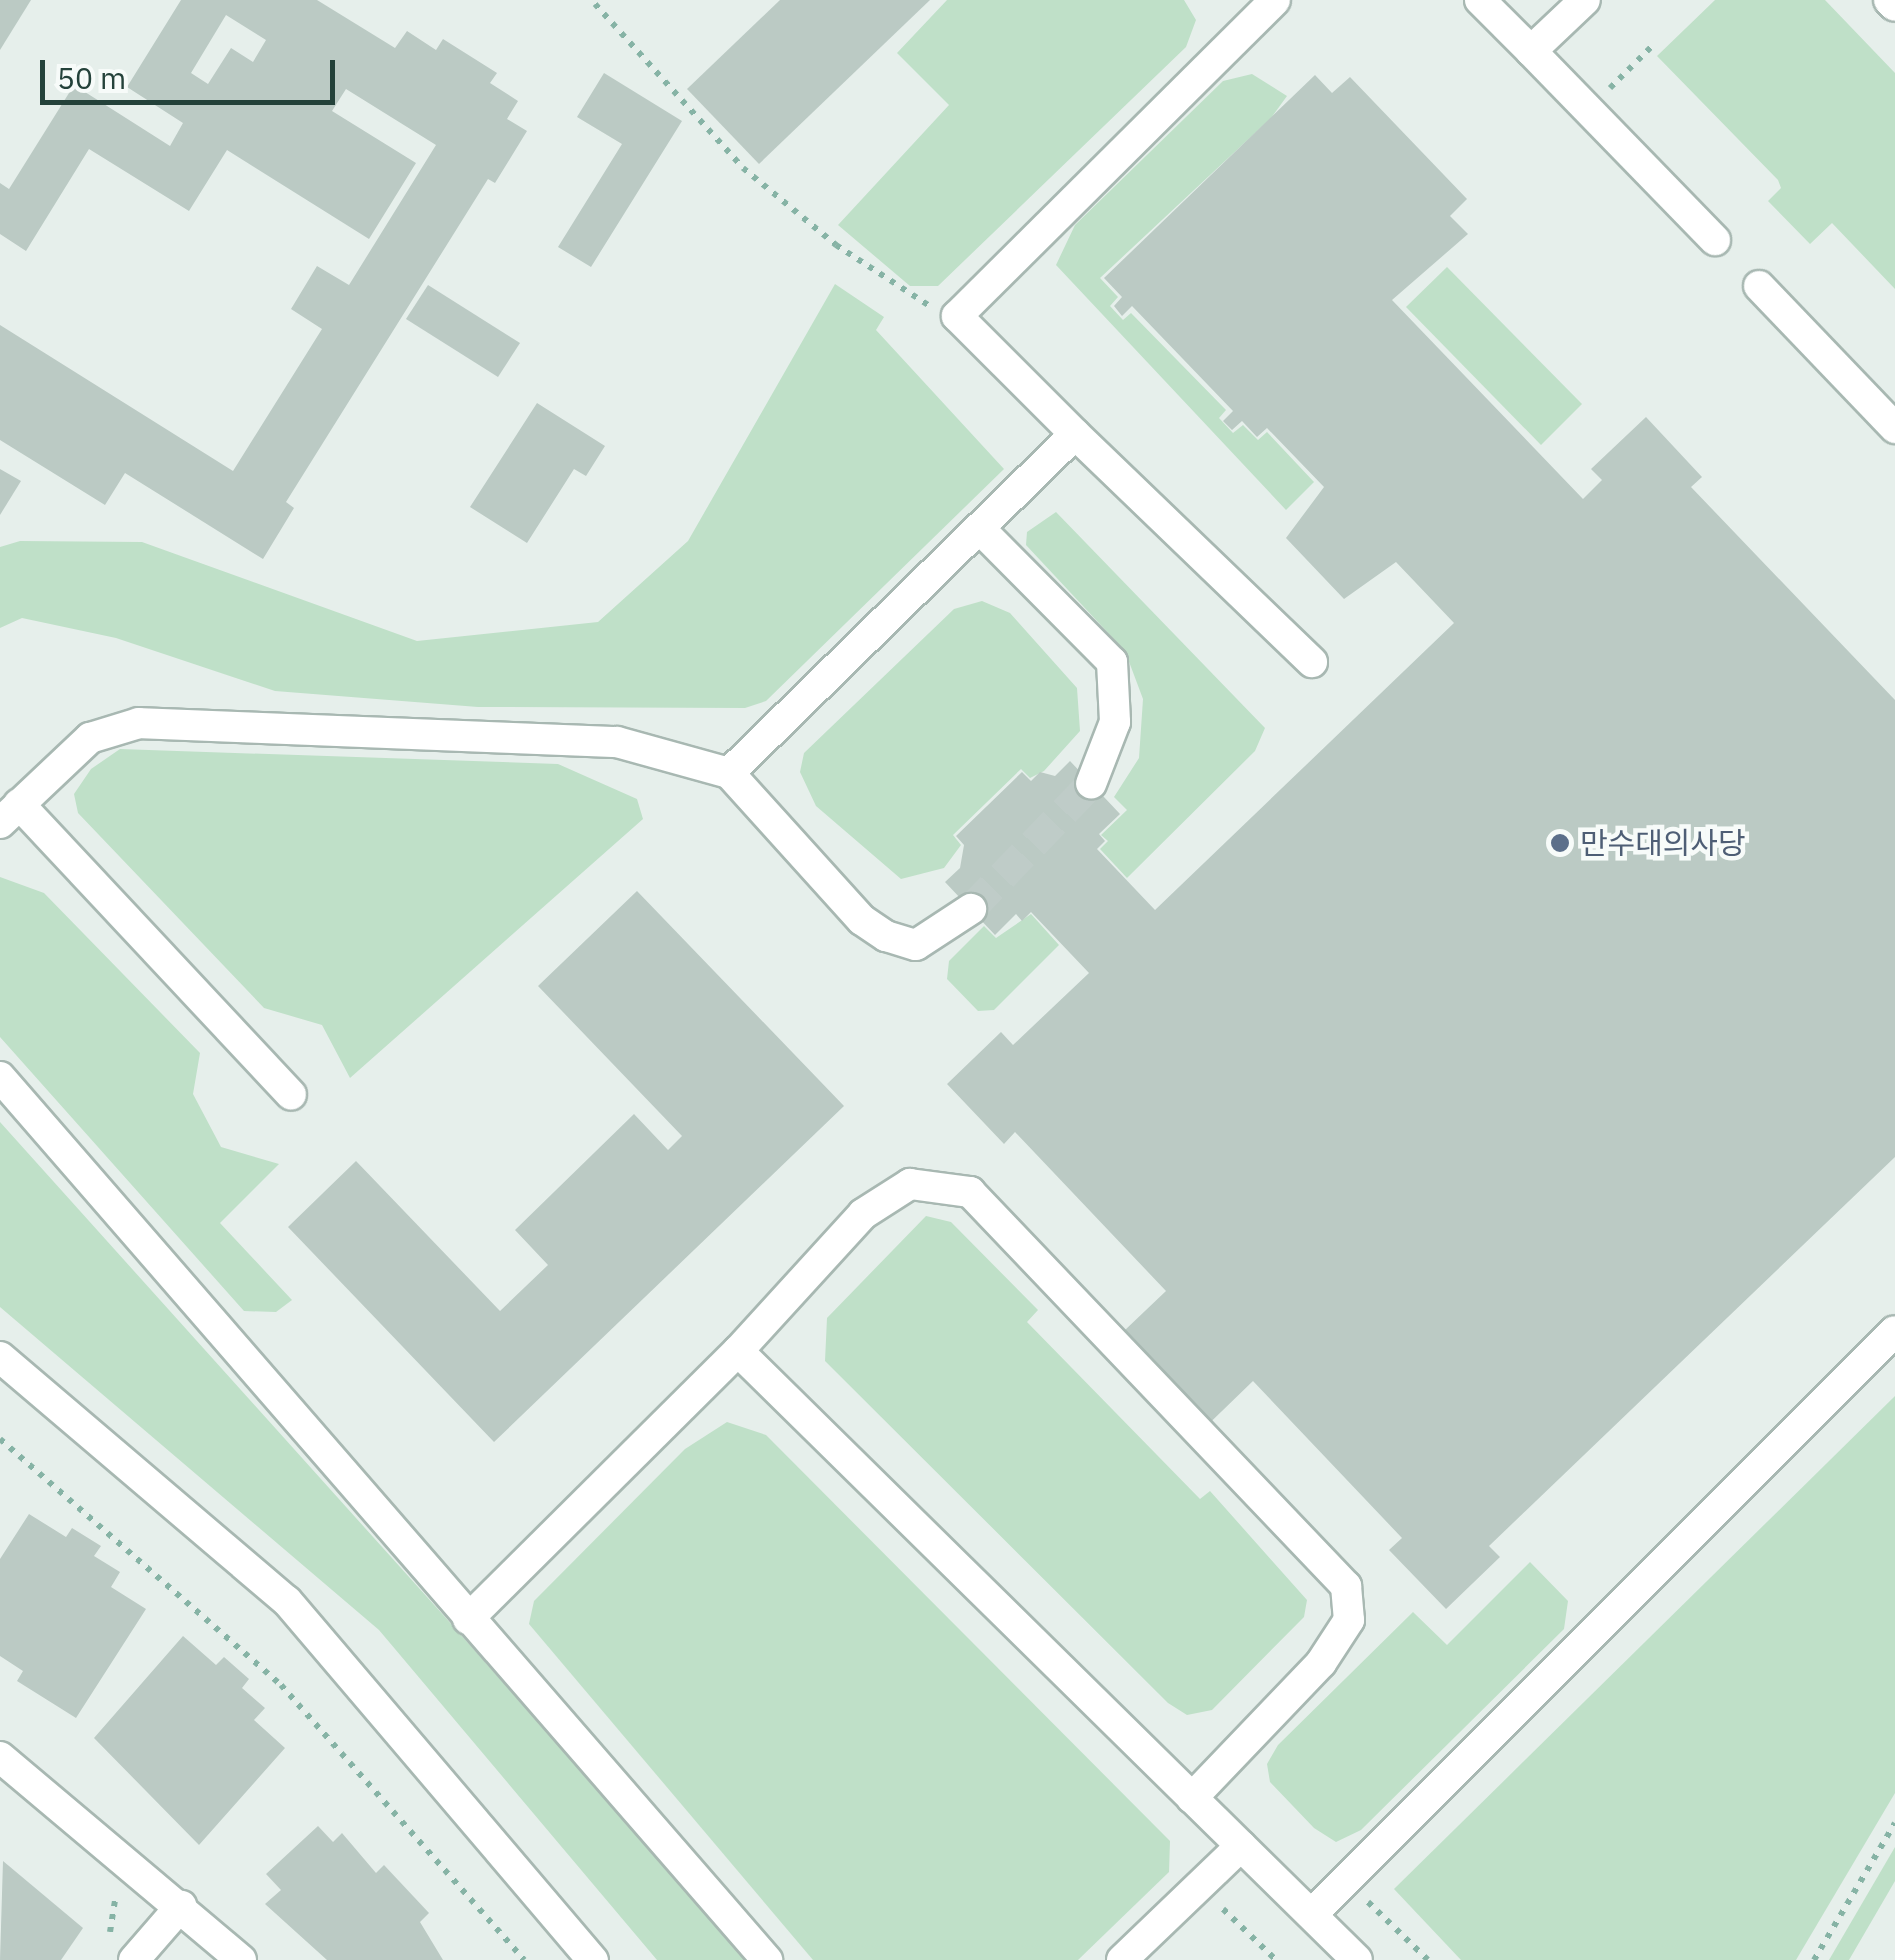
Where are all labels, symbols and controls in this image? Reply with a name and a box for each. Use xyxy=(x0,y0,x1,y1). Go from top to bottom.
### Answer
scale bar xyxy=(45,40,340,102)
text: 50 m xyxy=(57,58,126,97)
place label: 만수대의사당 xyxy=(1580,825,1746,861)
marker: 만수대의사당 xyxy=(1549,832,1571,854)

